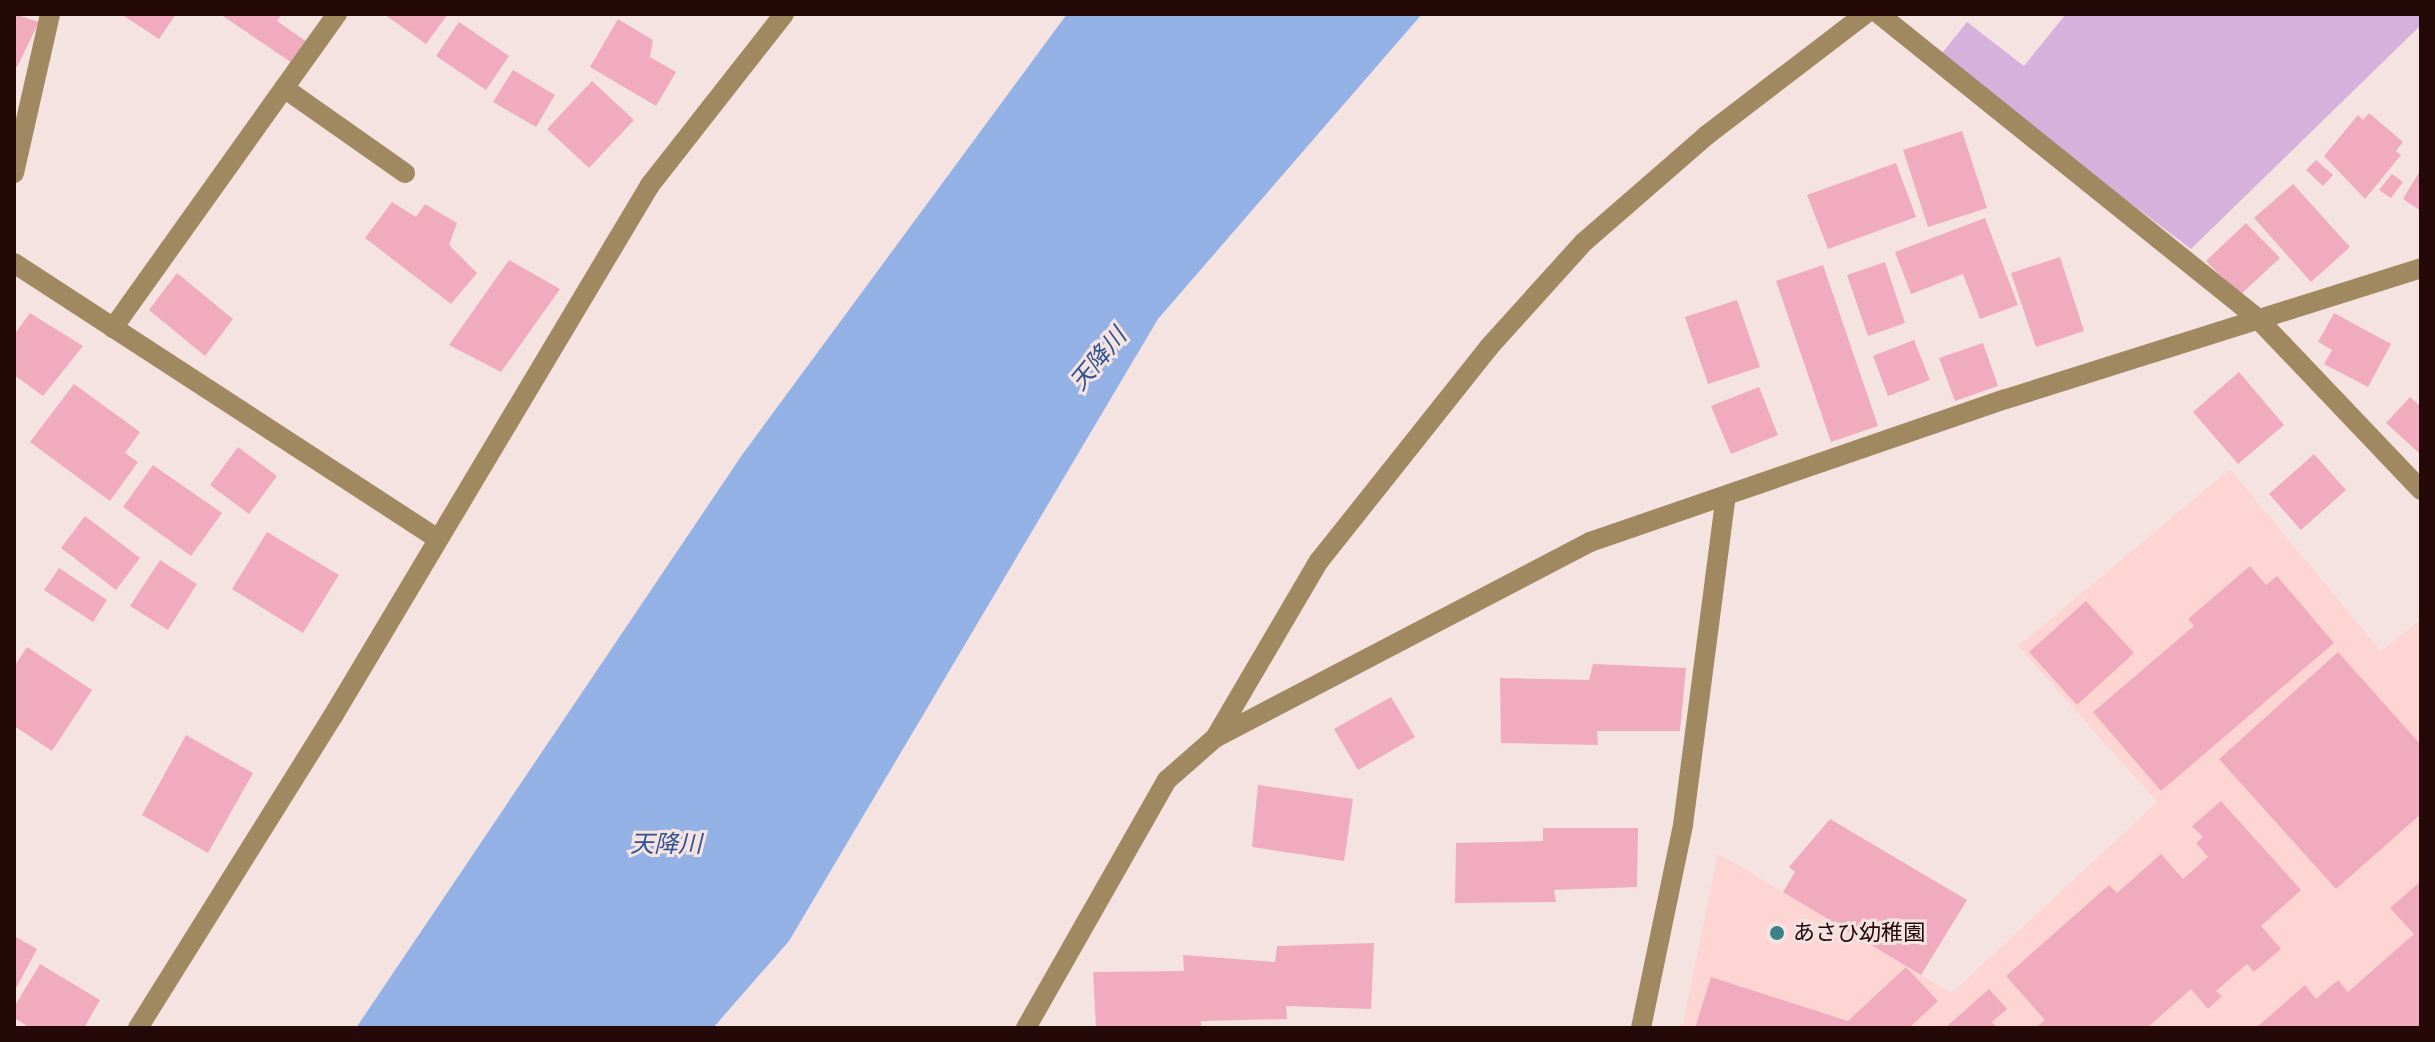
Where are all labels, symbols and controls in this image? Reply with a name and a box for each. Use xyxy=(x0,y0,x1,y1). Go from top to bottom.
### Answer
water label: 天降川 xyxy=(1064,322,1132,396)
water label: 天降川 xyxy=(630,830,702,858)
place label: あさひ幼稚園 xyxy=(1793,920,1925,946)
marker: あさひ幼稚園 xyxy=(1768,924,1786,942)

